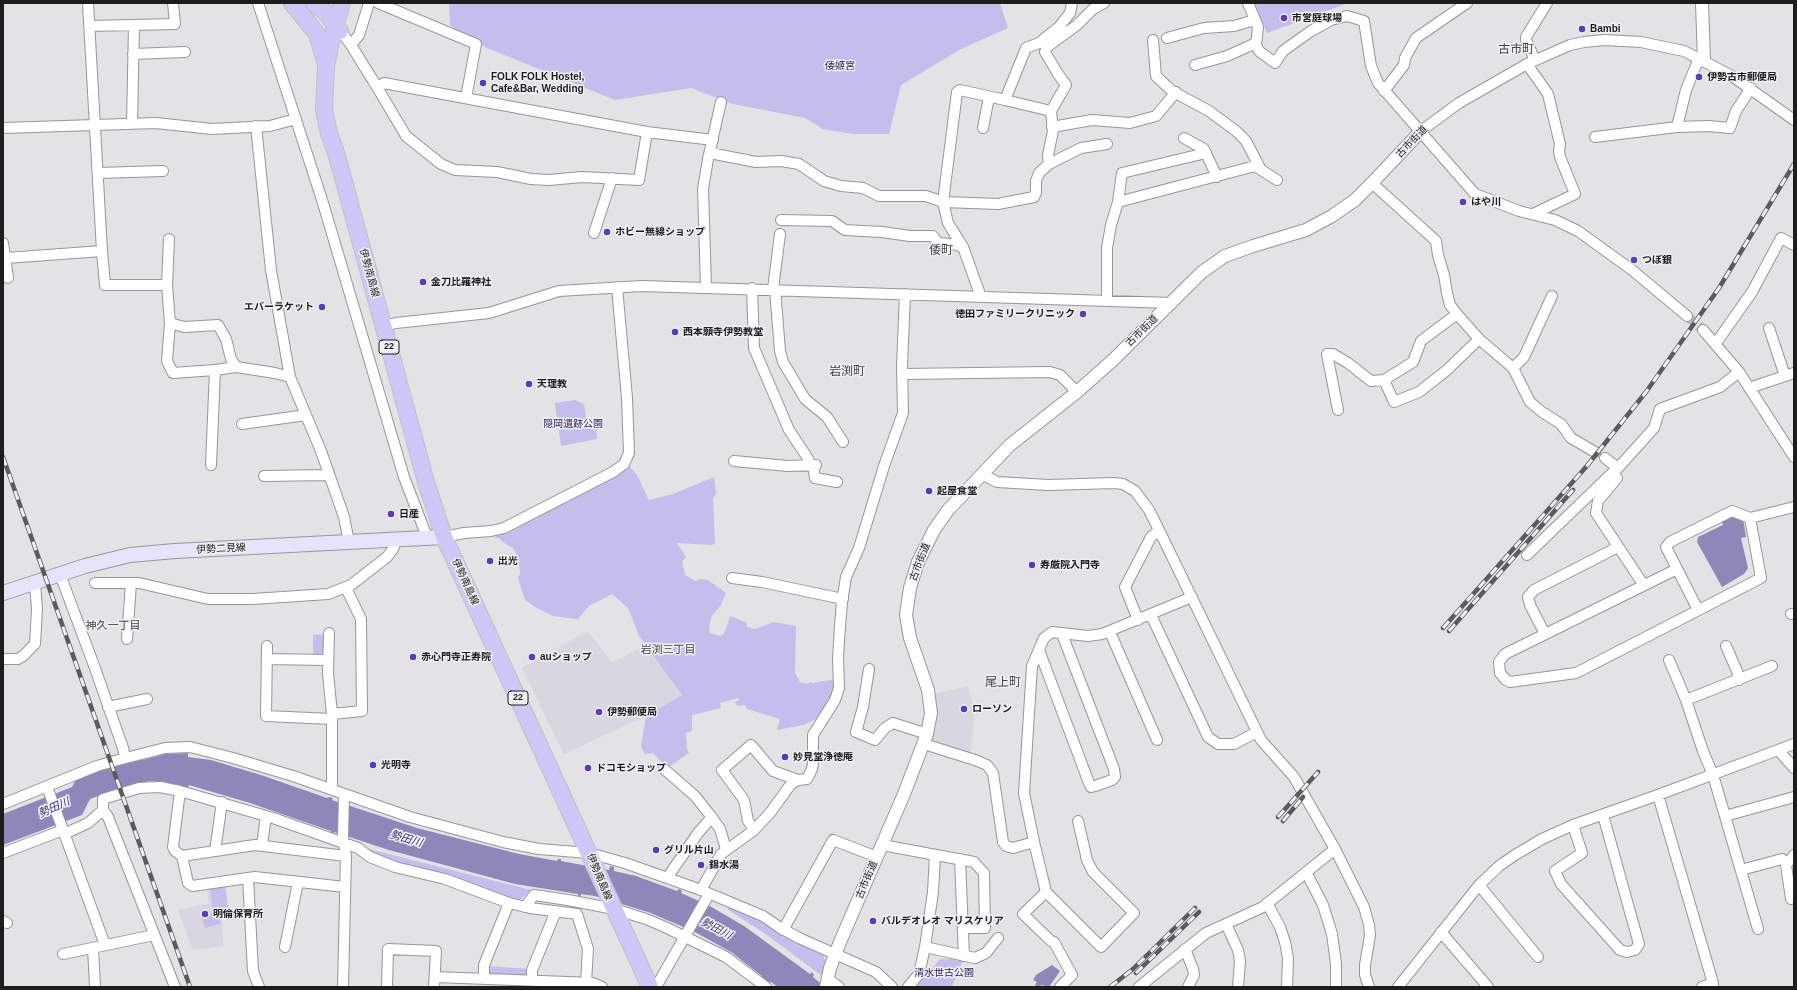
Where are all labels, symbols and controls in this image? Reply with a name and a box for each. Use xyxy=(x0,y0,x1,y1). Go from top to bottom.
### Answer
place label: 市営庭球場 xyxy=(1292,12,1342,24)
marker: 市営庭球場 xyxy=(1279,13,1289,23)
place label: Bambi xyxy=(1590,23,1621,35)
marker: Bambi xyxy=(1577,24,1587,34)
district label: 古市町 xyxy=(1498,43,1534,57)
park label: 倭姬宮 xyxy=(825,60,855,72)
place label: FOLK FOLK Hostel, Cafe&Bar, Wedding xyxy=(491,71,584,94)
place label: 伊勢古市郵便局 xyxy=(1707,71,1777,83)
marker: 伊勢古市郵便局 xyxy=(1694,72,1704,82)
marker: FOLK FOLK Hostel, Cafe&Bar, Wedding xyxy=(478,78,488,88)
street label: 古市街道 xyxy=(1394,123,1430,161)
place label: はや川 xyxy=(1471,196,1501,208)
marker: はや川 xyxy=(1458,197,1468,207)
place label: ホビー無線ショップ xyxy=(615,226,705,238)
marker: ホビー無線ショップ xyxy=(602,227,612,237)
district label: 倭町 xyxy=(929,244,953,258)
street label: 伊勢南島線 xyxy=(357,247,381,299)
place label: つぼ銀 xyxy=(1642,254,1672,266)
marker: つぼ銀 xyxy=(1629,255,1639,265)
place label: 金刀比羅神社 xyxy=(431,276,491,288)
marker: 金刀比羅神社 xyxy=(418,277,428,287)
place label: エバーラケット xyxy=(244,301,314,313)
marker: エバーラケット xyxy=(317,302,327,312)
place label: 徳田ファミリークリニック xyxy=(955,308,1075,320)
marker: 徳田ファミリークリニック xyxy=(1078,309,1088,319)
street label: 古市街道 xyxy=(1123,313,1161,349)
place label: 西本願寺伊勢教堂 xyxy=(683,326,763,338)
marker: 西本願寺伊勢教堂 xyxy=(670,327,680,337)
road number: 22 xyxy=(379,340,399,354)
district label: 岩渕町 xyxy=(829,365,865,379)
place label: 天理教 xyxy=(537,378,567,390)
marker: 天理教 xyxy=(524,379,534,389)
park label: 隠岡遺跡公園 xyxy=(543,418,603,430)
place label: 起屋食堂 xyxy=(937,485,977,497)
marker: 起屋食堂 xyxy=(924,486,934,496)
place label: 日産 xyxy=(399,508,419,520)
marker: 日産 xyxy=(386,509,396,519)
street label: 古市街道 xyxy=(907,541,933,583)
street label: 伊勢二見線 xyxy=(196,542,246,556)
place label: 出光 xyxy=(498,555,518,567)
marker: 出光 xyxy=(485,556,495,566)
street label: 伊勢南島線 xyxy=(449,557,481,607)
place label: 寿厳院入門寺 xyxy=(1040,559,1100,571)
marker: 寿厳院入門寺 xyxy=(1027,560,1037,570)
district label: 神久一丁目 xyxy=(86,619,140,633)
district label: 岩渕三丁目 xyxy=(641,643,695,657)
place label: 赤心門寺正寿院 xyxy=(421,651,491,663)
place label: auショップ xyxy=(540,651,592,663)
marker: 赤心門寺正寿院 xyxy=(408,652,418,662)
marker: auショップ xyxy=(527,652,537,662)
district label: 尾上町 xyxy=(985,676,1021,690)
road number: 22 xyxy=(508,691,528,705)
place label: ローソン xyxy=(972,703,1012,715)
marker: ローソン xyxy=(959,704,969,714)
place label: 伊勢郵便局 xyxy=(607,706,657,718)
marker: 伊勢郵便局 xyxy=(594,707,604,717)
place label: 妙見堂浄徳庵 xyxy=(793,751,853,763)
marker: 妙見堂浄徳庵 xyxy=(780,752,790,762)
place label: 光明寺 xyxy=(381,759,411,771)
marker: 光明寺 xyxy=(368,760,378,770)
place label: ドコモショップ xyxy=(596,762,666,774)
marker: ドコモショップ xyxy=(583,763,593,773)
water label: 勢田川 xyxy=(36,795,72,821)
water label: 勢田川 xyxy=(388,828,424,850)
place label: グリル片山 xyxy=(664,844,714,856)
marker: グリル片山 xyxy=(651,845,661,855)
street label: 伊勢南島線 xyxy=(584,852,614,902)
place label: 錦水湯 xyxy=(709,859,739,871)
street label: 古市街道 xyxy=(854,859,880,901)
marker: 錦水湯 xyxy=(696,860,706,870)
place label: 明倫保育所 xyxy=(213,908,263,920)
marker: 明倫保育所 xyxy=(200,909,210,919)
water label: 勢田川 xyxy=(698,915,734,943)
place label: バルデオレオ マリスケリア xyxy=(881,915,1004,927)
marker: バルデオレオ マリスケリア xyxy=(868,916,878,926)
park label: 清水世古公園 xyxy=(914,967,974,979)

